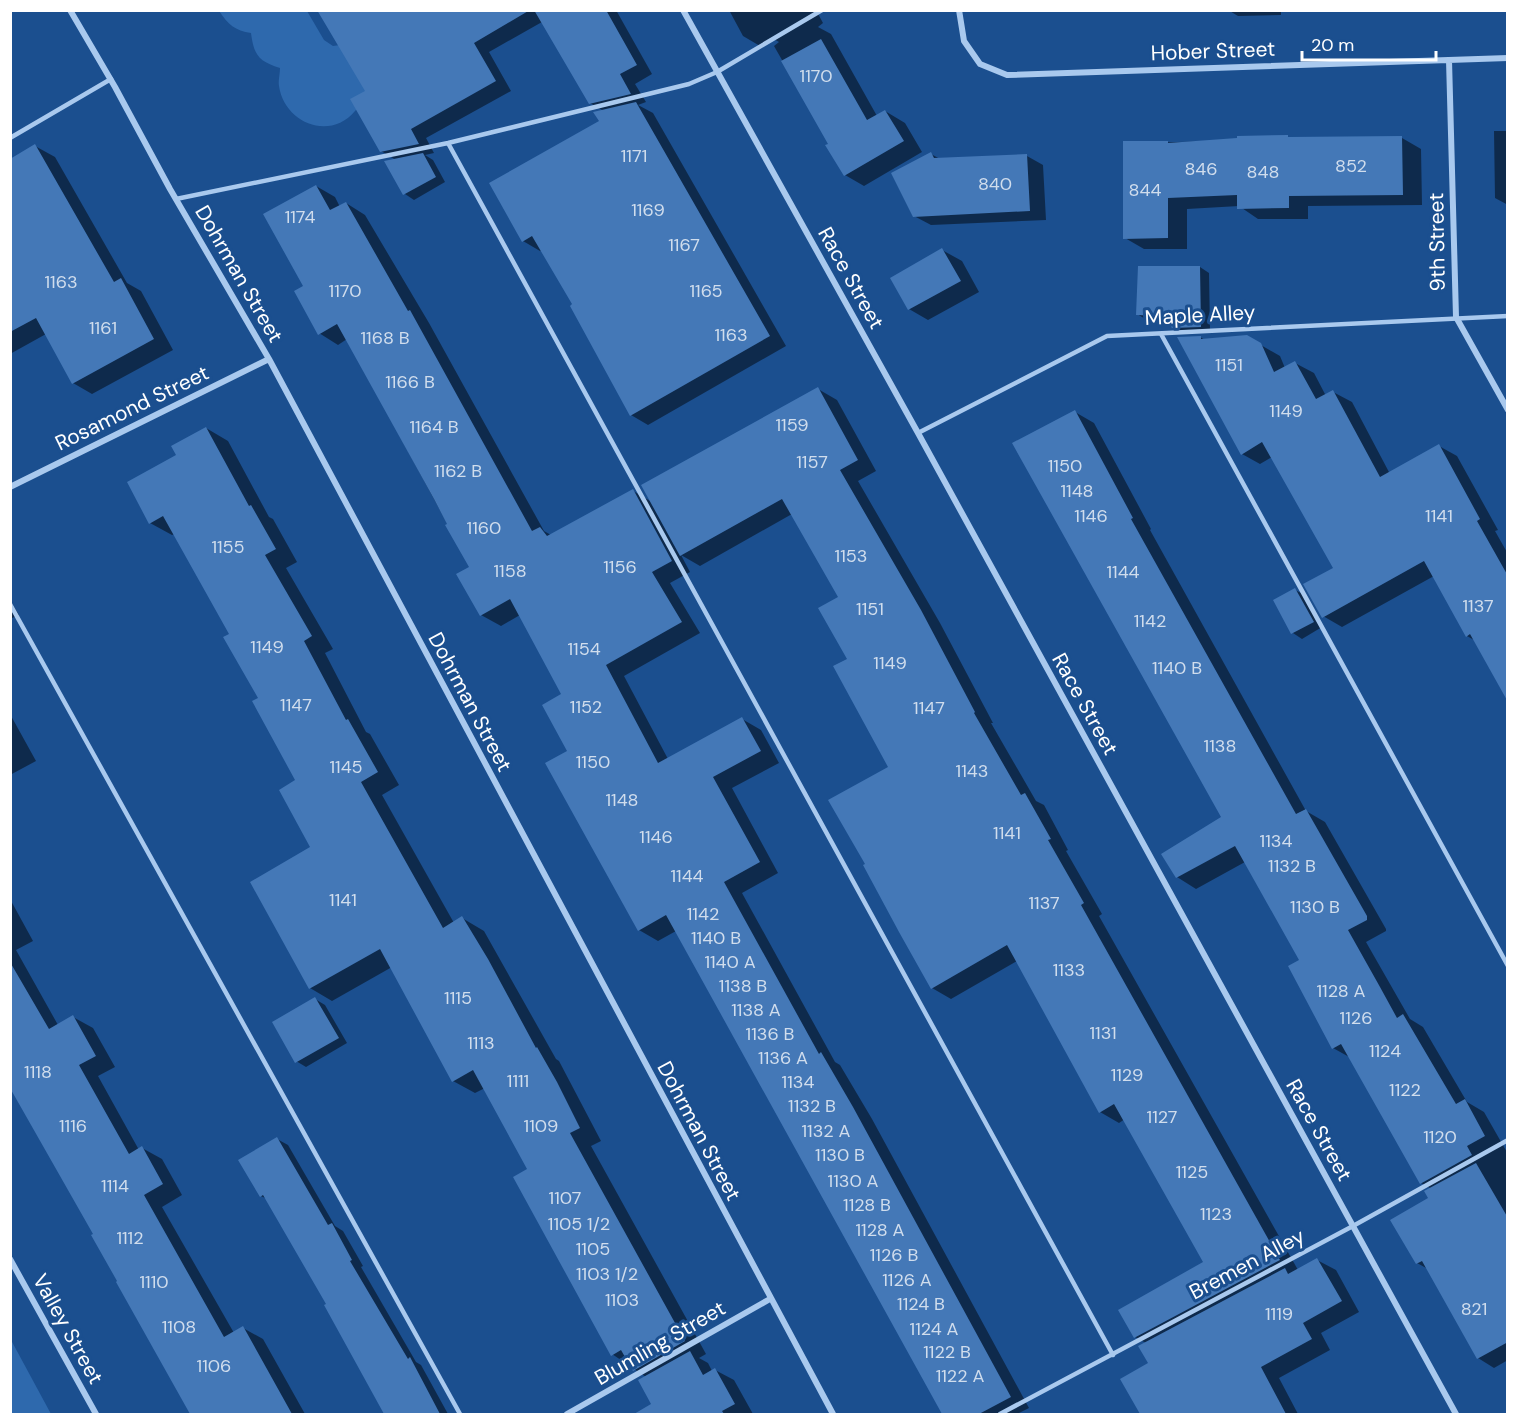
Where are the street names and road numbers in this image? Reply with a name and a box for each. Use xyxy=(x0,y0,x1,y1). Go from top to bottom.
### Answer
street label: Hober Street xyxy=(1150,35,1276,67)
street label: 9th Street xyxy=(1422,192,1452,292)
street label: Dohrman Street xyxy=(188,200,290,348)
street label: Race Street xyxy=(811,222,891,334)
street label: Maple Alley xyxy=(1144,298,1256,332)
street label: Rosamond Street xyxy=(50,359,214,457)
street label: Dohrman Street xyxy=(421,627,519,777)
street label: Race Street xyxy=(1045,648,1125,760)
street label: Dohrman Street xyxy=(650,1056,748,1206)
street label: Race Street xyxy=(1279,1074,1359,1186)
street label: Bremen Alley xyxy=(1184,1222,1310,1306)
street label: Valley Street xyxy=(26,1269,110,1389)
street label: Blumling Street xyxy=(589,1294,731,1392)

